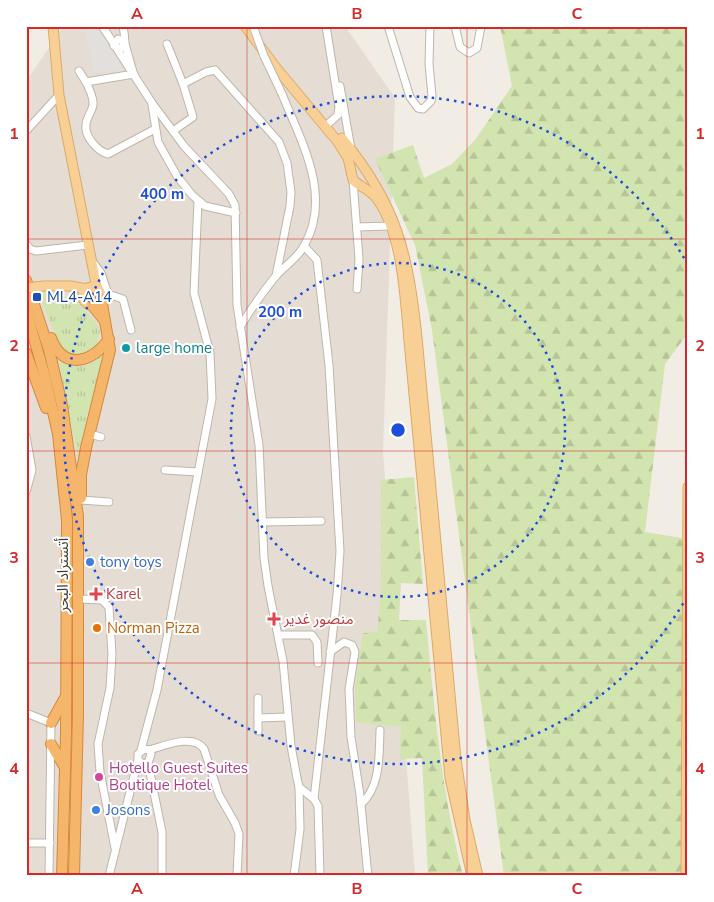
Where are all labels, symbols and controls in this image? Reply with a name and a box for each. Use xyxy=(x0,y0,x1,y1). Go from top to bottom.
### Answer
text: A xyxy=(131,3,143,25)
text: B xyxy=(351,3,363,25)
text: C xyxy=(572,3,583,25)
text: 1 xyxy=(9,123,19,145)
text: 1 xyxy=(695,123,705,145)
text: 400 m xyxy=(140,184,184,204)
place label: ML4-A14 xyxy=(47,287,112,307)
marker: ML4-A14 xyxy=(31,291,43,303)
text: 200 m xyxy=(258,302,302,322)
text: 2 xyxy=(9,335,19,357)
text: 2 xyxy=(695,335,705,357)
place label: large home xyxy=(136,338,212,358)
marker: large home xyxy=(120,342,132,354)
centre of rings xyxy=(389,421,407,439)
street label: أتستراد البحر xyxy=(53,537,73,613)
text: 3 xyxy=(9,547,19,569)
text: 3 xyxy=(695,547,705,569)
place label: tony toys xyxy=(100,552,162,572)
marker: tony toys xyxy=(84,556,96,568)
place label: Karel xyxy=(106,584,142,604)
marker: Karel xyxy=(90,588,102,600)
place label: منصور غدير xyxy=(283,609,354,629)
marker: منصور غدير xyxy=(268,613,280,625)
place label: Norman Pizza xyxy=(107,618,200,638)
marker: Norman Pizza xyxy=(91,622,103,634)
text: 4 xyxy=(9,758,19,780)
place label: Hotello Guest Suites Boutique Hotel xyxy=(109,758,248,795)
text: 4 xyxy=(695,758,705,780)
marker: Hotello Guest Suites Boutique Hotel xyxy=(93,771,105,783)
place label: Josons xyxy=(105,800,151,820)
marker: Josons xyxy=(90,804,102,816)
text: A xyxy=(131,878,143,900)
text: B xyxy=(351,878,363,900)
text: C xyxy=(572,878,583,900)

